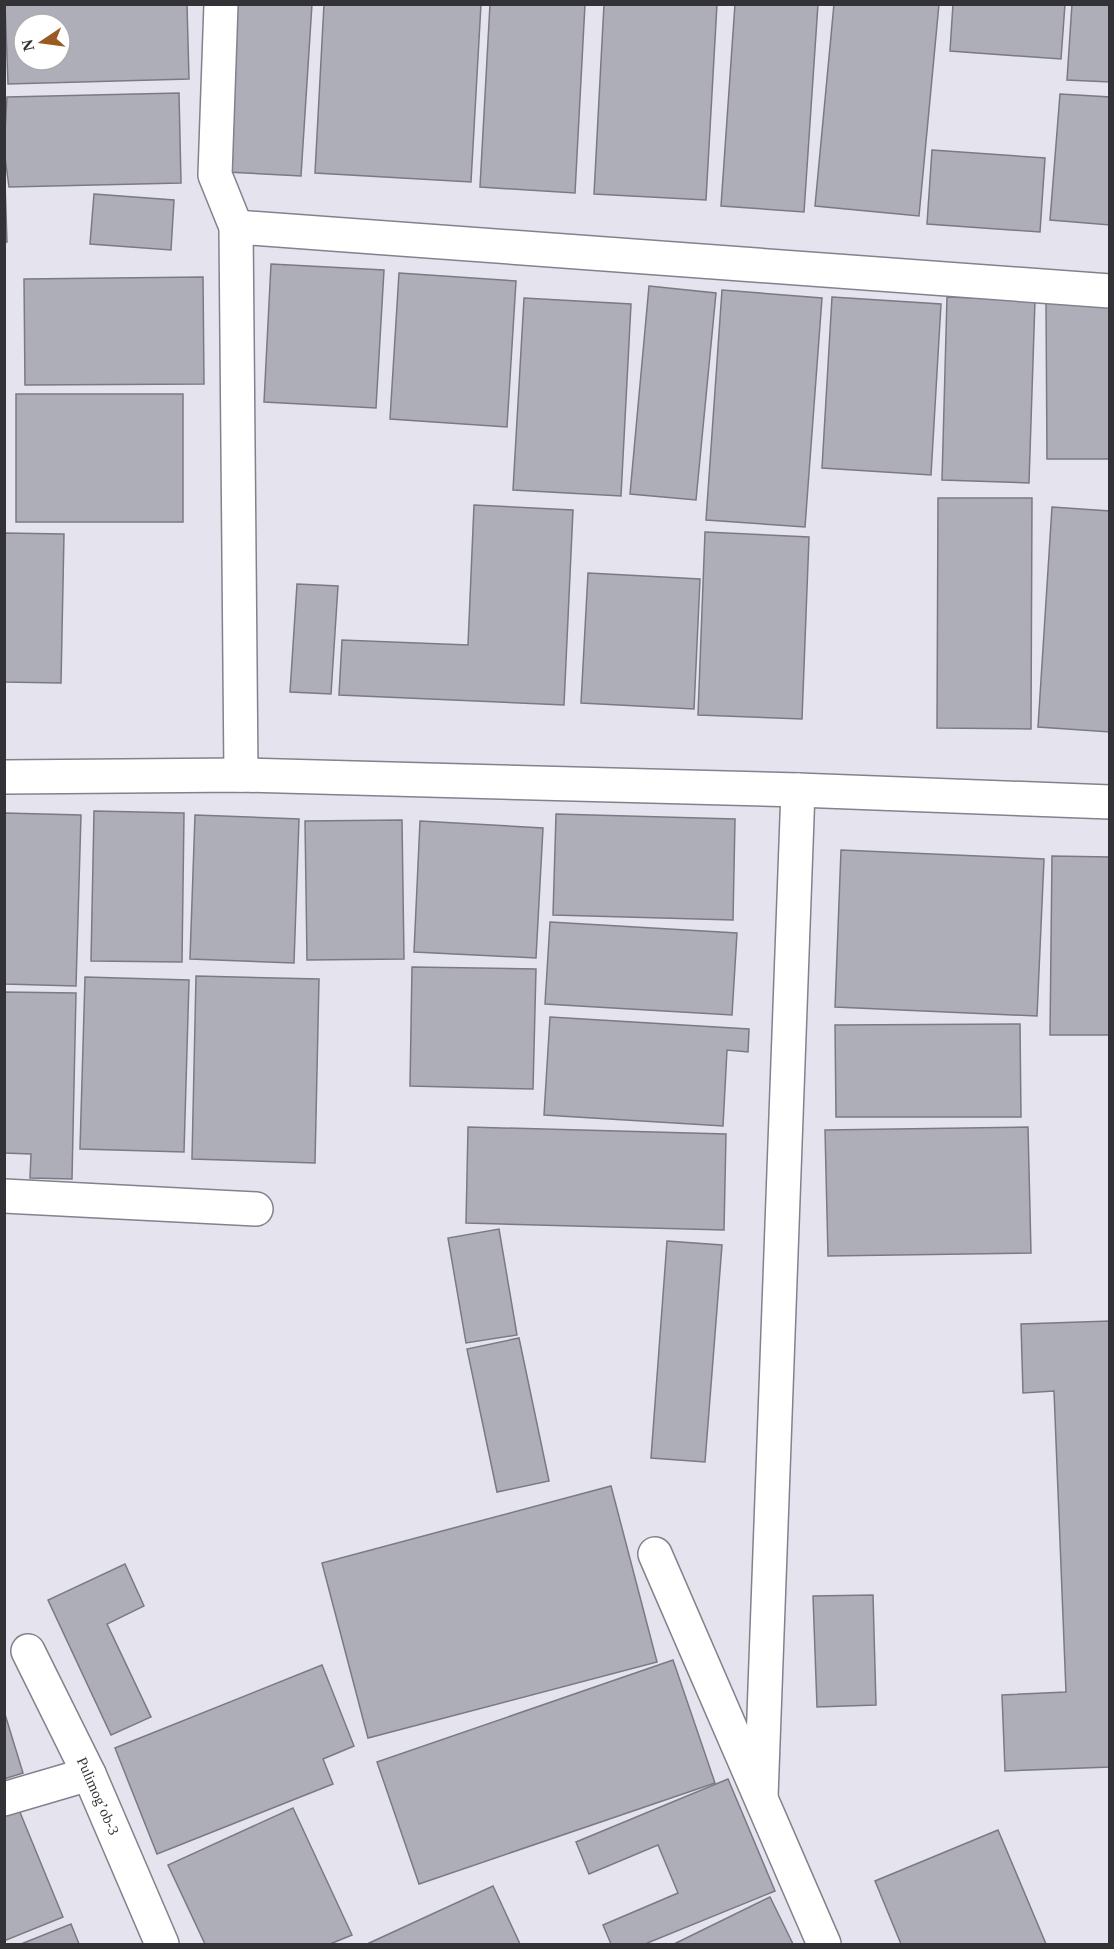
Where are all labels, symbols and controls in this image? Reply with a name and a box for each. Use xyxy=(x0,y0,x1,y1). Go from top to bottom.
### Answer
north arrow xyxy=(12,12,72,72)
text: N xyxy=(18,37,37,53)
street label: Pulimog’ob-3 xyxy=(74,1755,122,1837)

